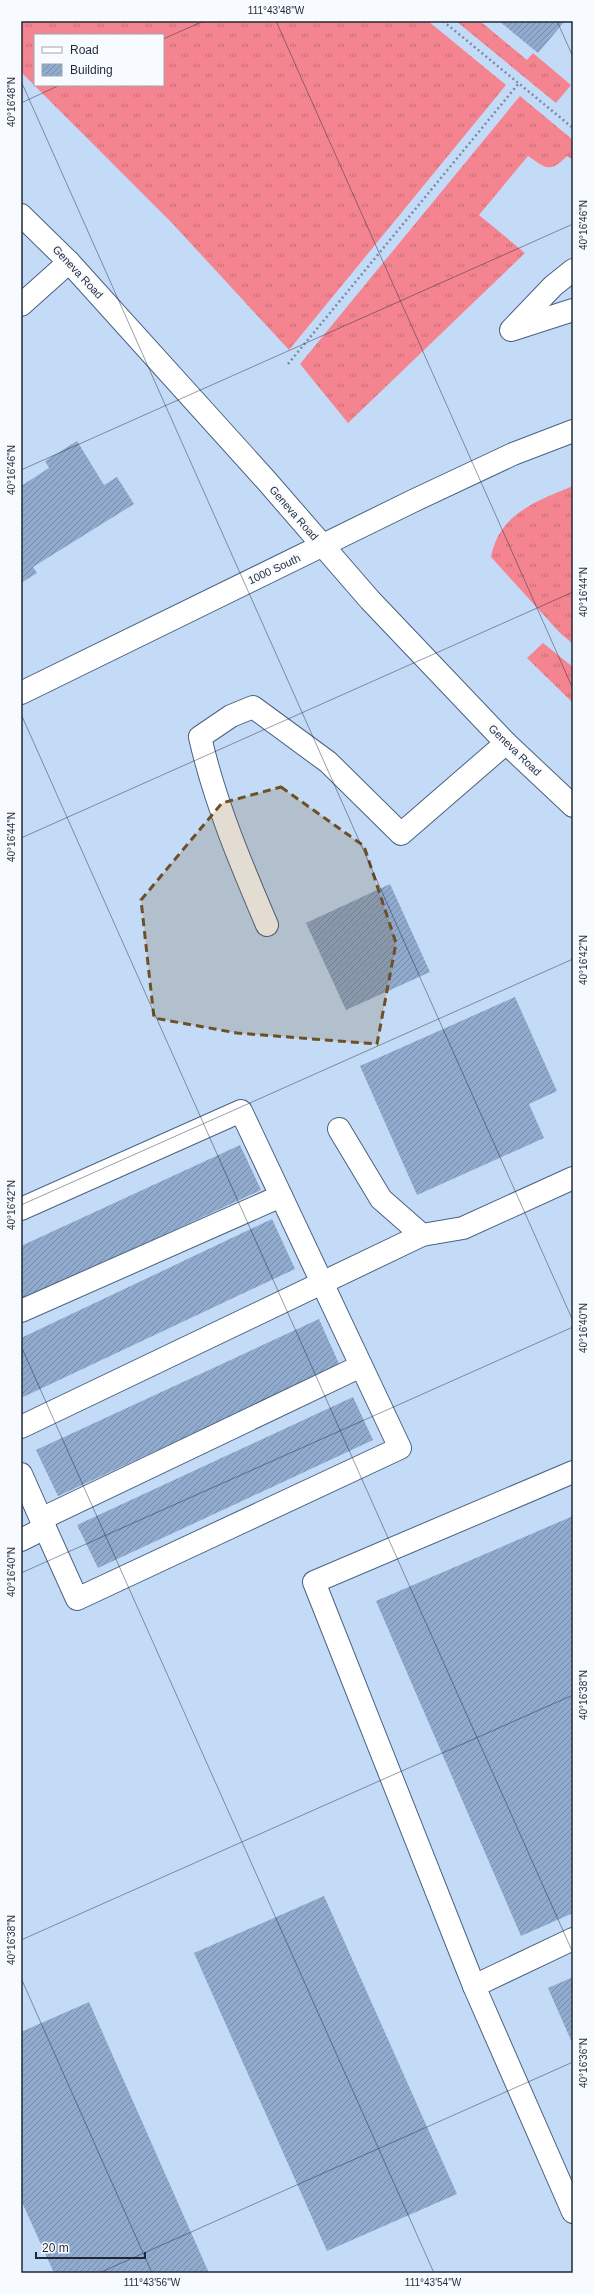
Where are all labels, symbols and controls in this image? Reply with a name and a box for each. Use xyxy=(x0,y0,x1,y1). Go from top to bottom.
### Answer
text: 111°43'48"W xyxy=(248,5,305,16)
legend xyxy=(34,34,164,86)
text: Road xyxy=(70,43,99,57)
text: Building xyxy=(70,63,113,77)
text: 40°16'48"N xyxy=(6,77,17,127)
text: 40°16'46"N xyxy=(578,200,589,250)
street label: Geneva Road xyxy=(50,243,106,301)
text: 40°16'46"N xyxy=(6,445,17,495)
street label: Geneva Road xyxy=(267,483,321,543)
street label: 1000 South xyxy=(246,552,302,586)
text: 40°16'44"N xyxy=(578,567,589,617)
street label: Geneva Road xyxy=(486,722,544,778)
text: 40°16'44"N xyxy=(6,812,17,862)
text: 40°16'42"N xyxy=(578,935,589,985)
text: 40°16'42"N xyxy=(6,1180,17,1230)
text: 40°16'40"N xyxy=(578,1303,589,1353)
text: 40°16'40"N xyxy=(6,1547,17,1597)
text: 40°16'38"N xyxy=(578,1670,589,1720)
text: 40°16'38"N xyxy=(6,1915,17,1965)
text: 40°16'36"N xyxy=(578,2038,589,2088)
scale bar xyxy=(36,2234,145,2260)
text: 20 m xyxy=(42,2241,69,2255)
text: 111°43'56"W xyxy=(124,2277,181,2288)
text: 111°43'54"W xyxy=(405,2277,462,2288)

